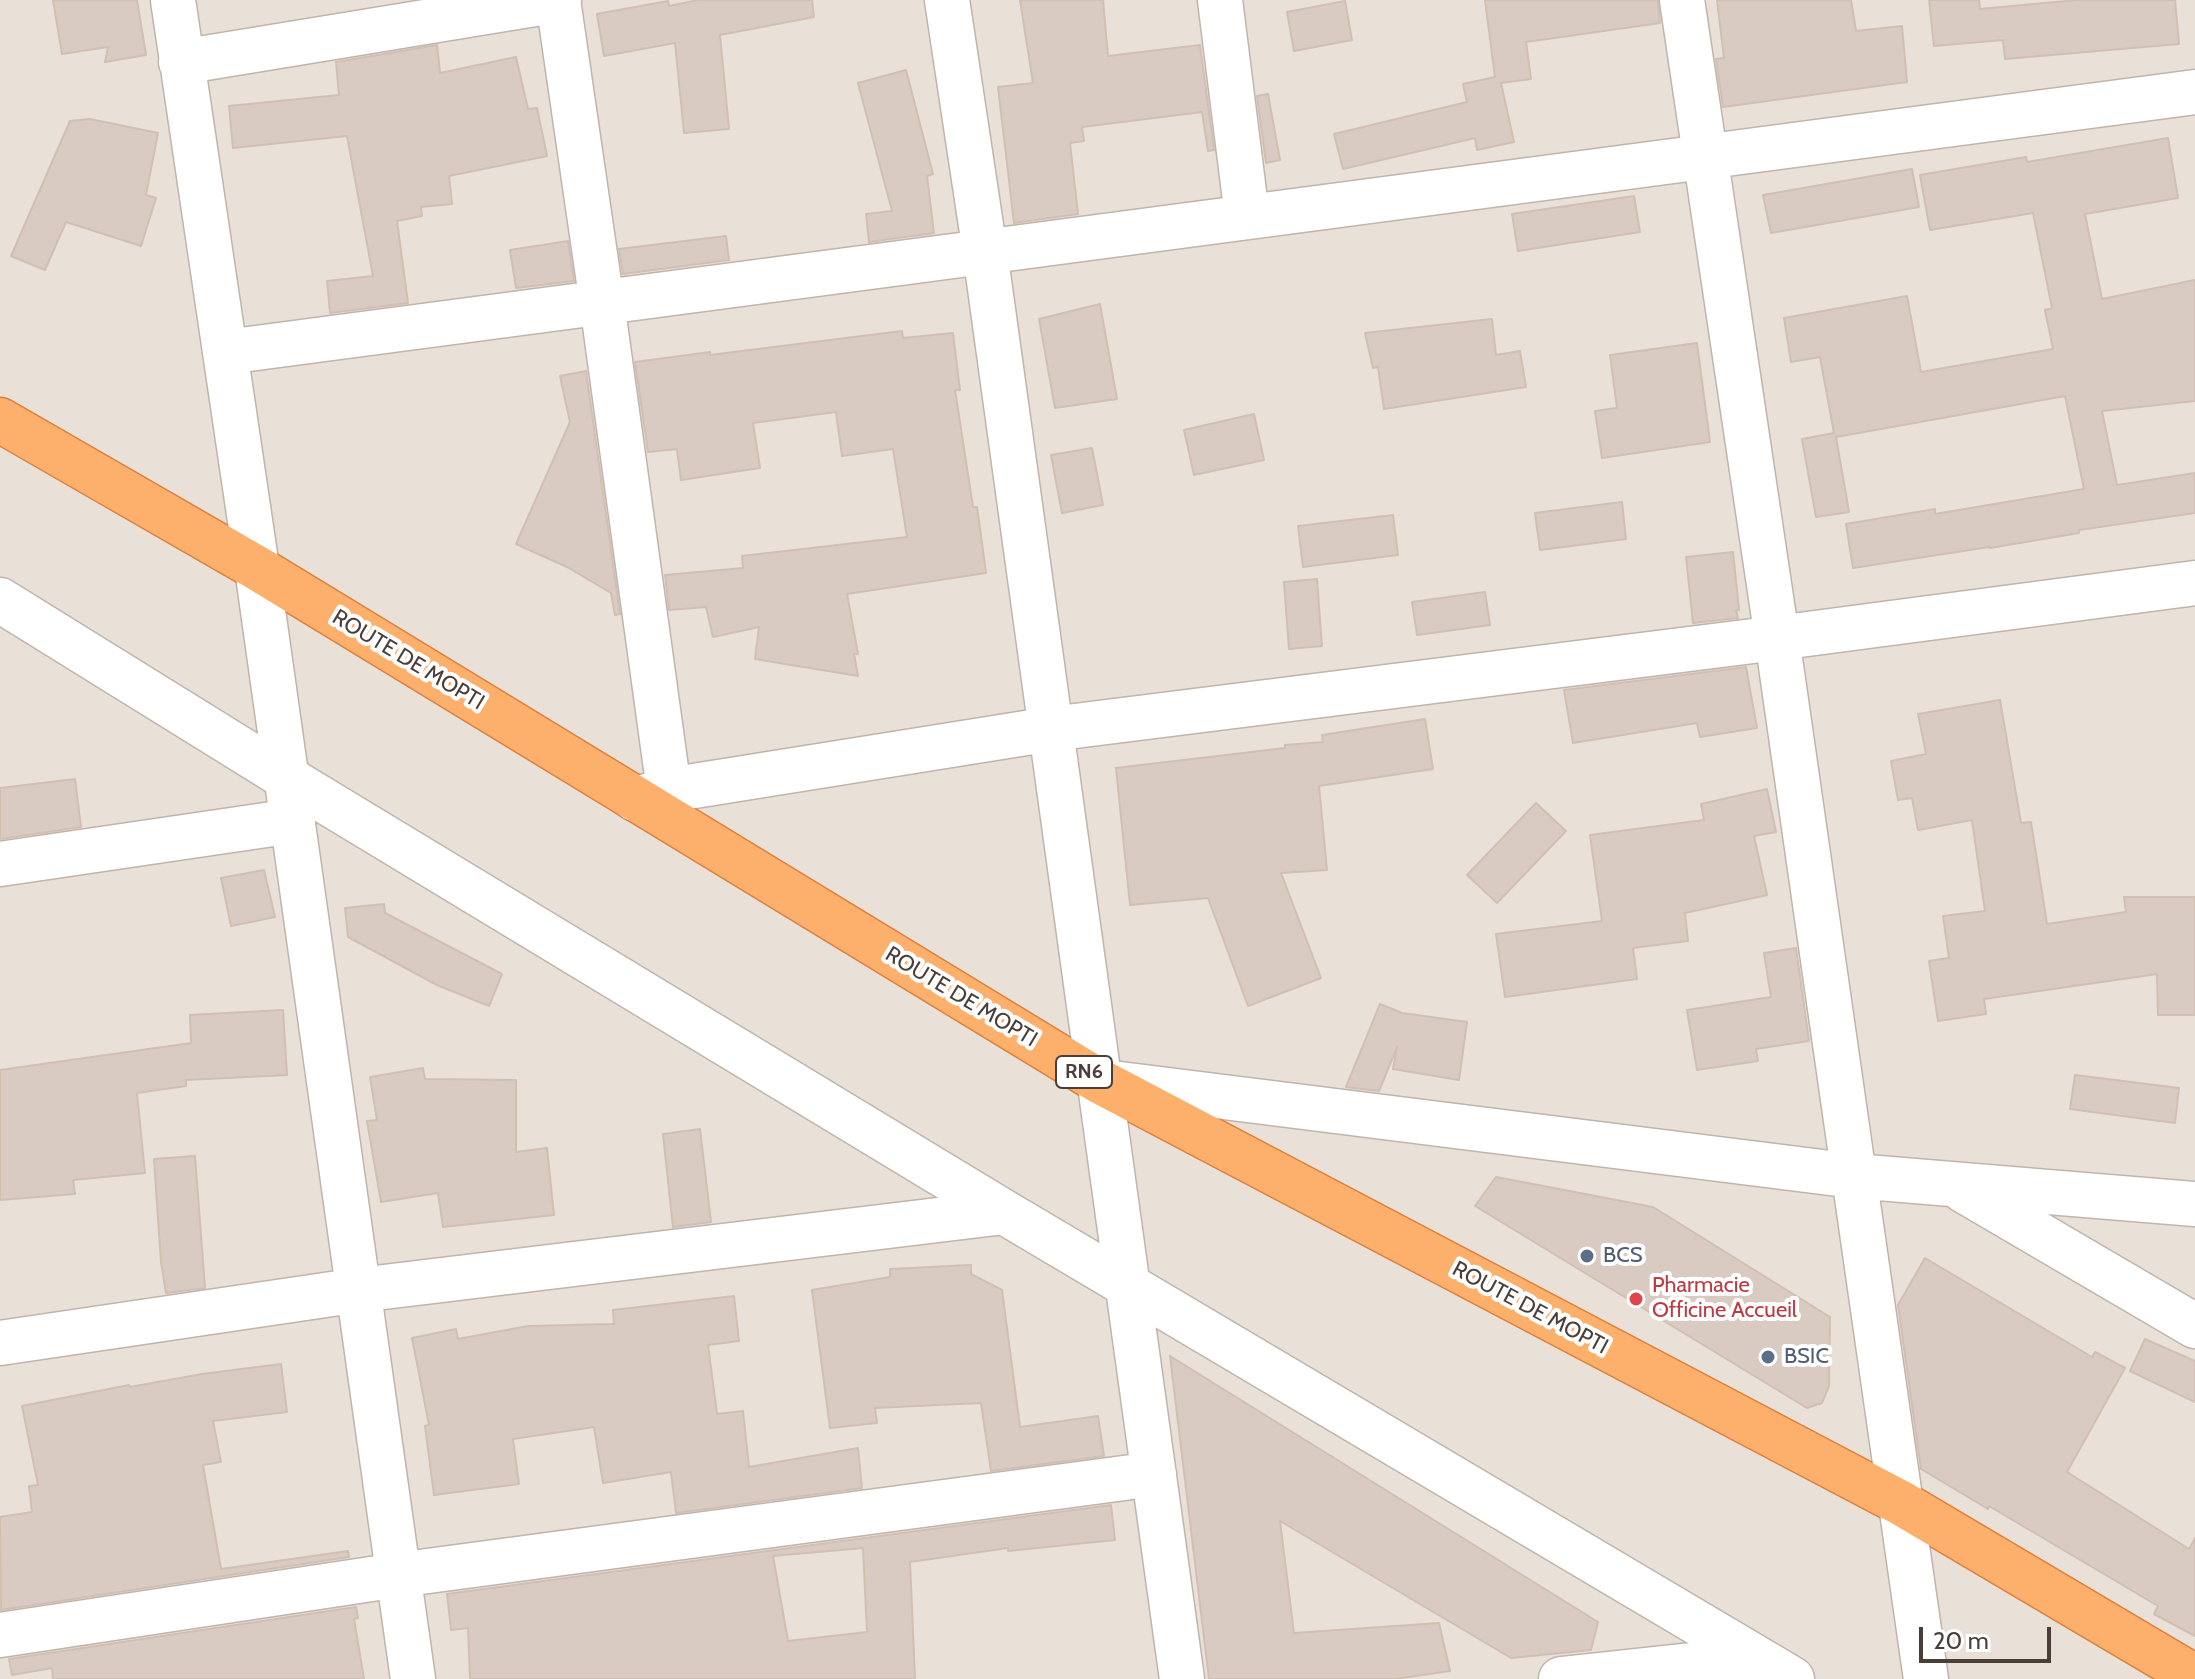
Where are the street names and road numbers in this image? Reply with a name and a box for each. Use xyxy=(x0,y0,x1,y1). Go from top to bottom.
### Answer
street label: ROUTE DE MOPTI xyxy=(327,604,489,716)
street label: ROUTE DE MOPTI xyxy=(880,941,1042,1053)
road number: RN6 xyxy=(1056,1056,1112,1088)
street label: ROUTE DE MOPTI xyxy=(1448,1256,1612,1360)

